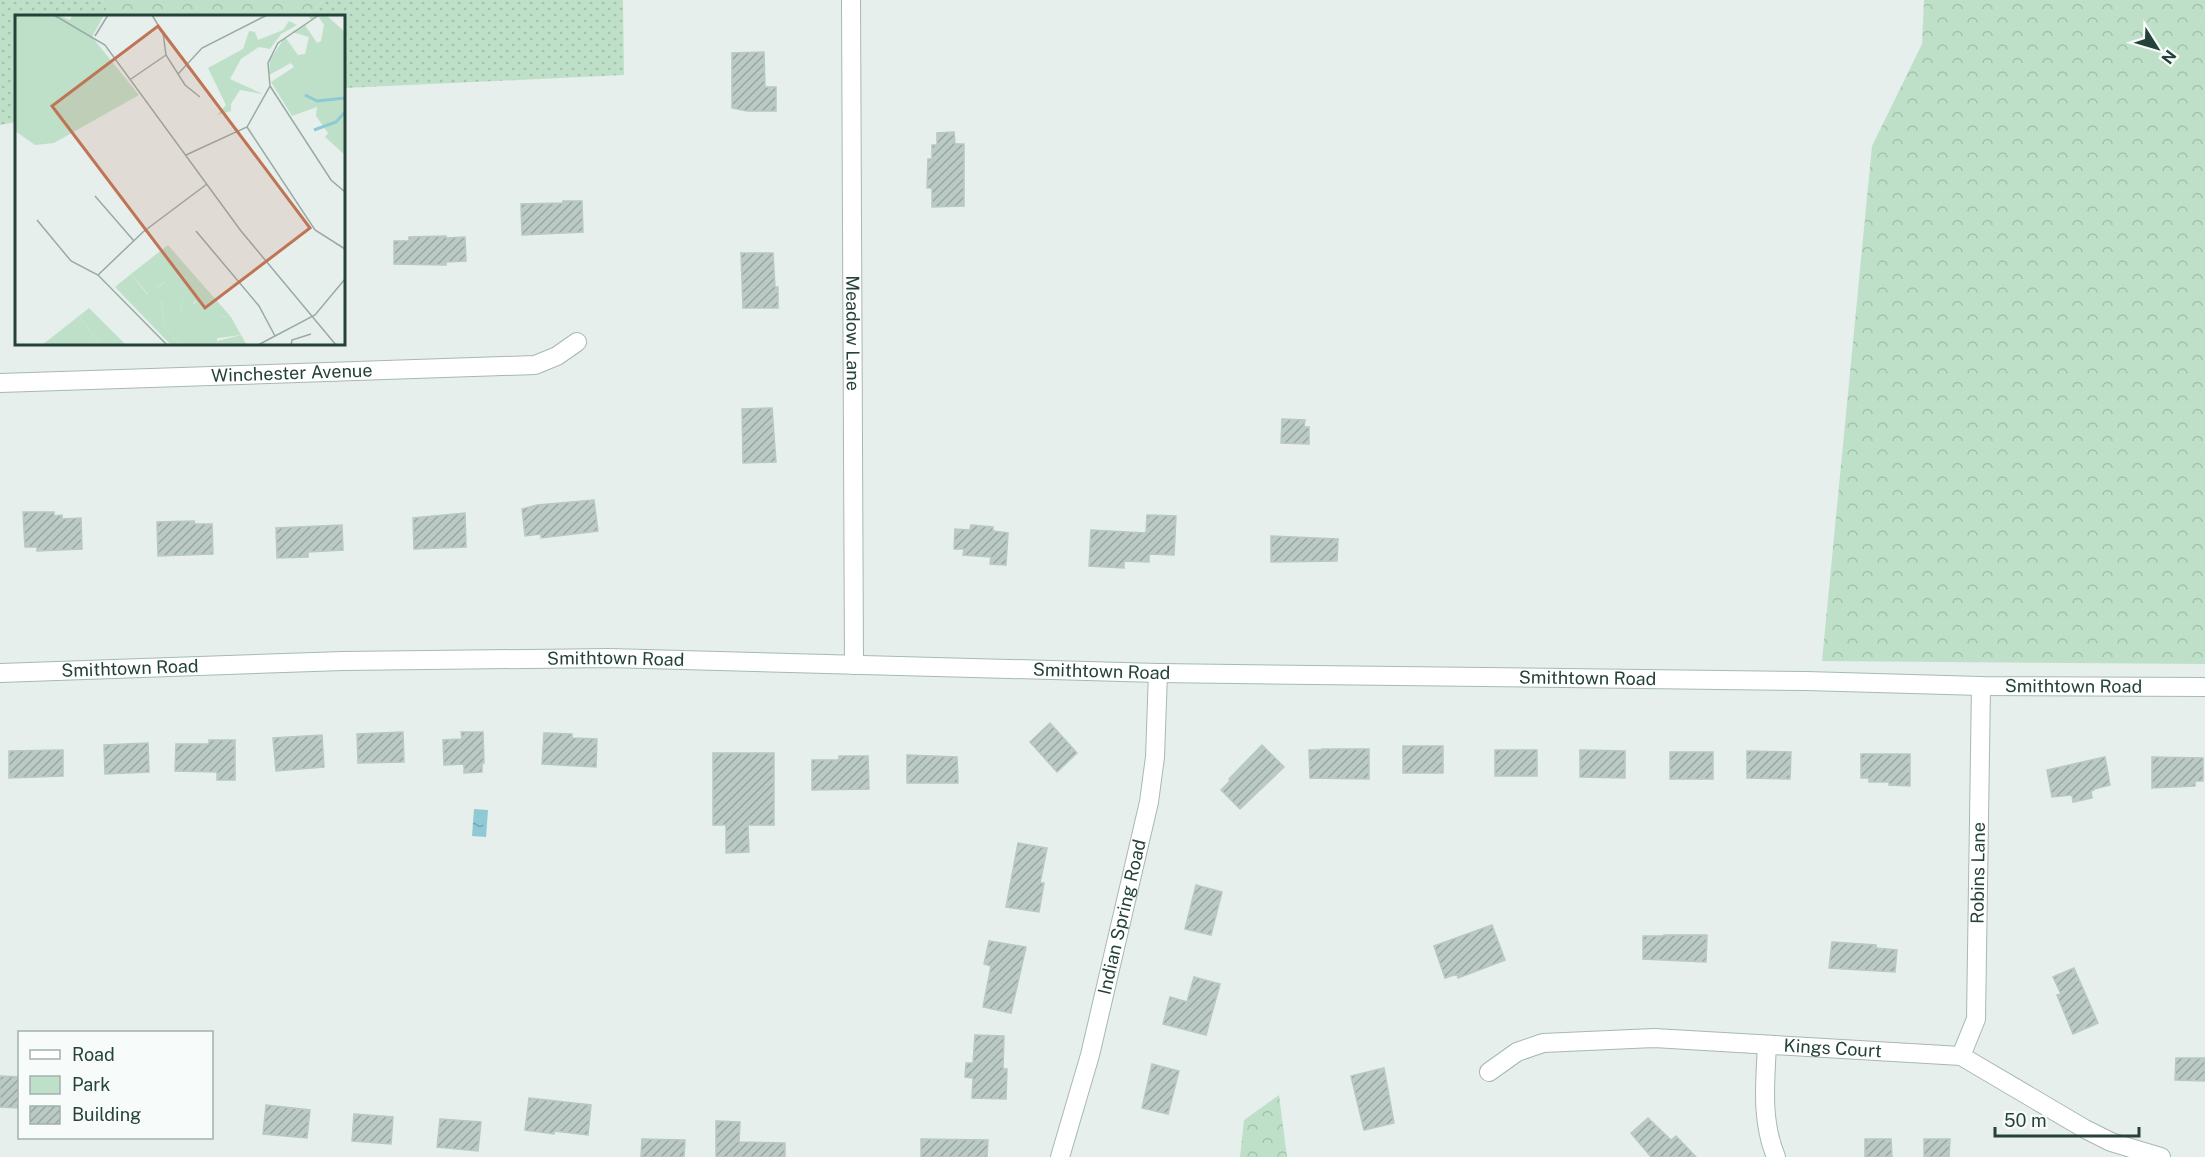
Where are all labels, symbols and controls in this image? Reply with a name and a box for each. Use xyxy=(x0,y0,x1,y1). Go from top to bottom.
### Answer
inset map xyxy=(15,15,345,345)
north arrow xyxy=(2127,18,2187,78)
text: N xyxy=(2157,46,2180,67)
street label: Meadow Lane xyxy=(842,275,864,391)
street label: Winchester Avenue xyxy=(211,359,373,386)
street label: Smithtown Road xyxy=(547,647,685,670)
street label: Smithtown Road xyxy=(61,655,199,681)
street label: Smithtown Road xyxy=(1033,659,1170,683)
street label: Smithtown Road xyxy=(1519,666,1656,689)
street label: Smithtown Road xyxy=(2005,675,2142,697)
street label: Robins Lane xyxy=(1966,822,1989,924)
street label: Indian Spring Road xyxy=(1093,837,1150,997)
legend xyxy=(18,1031,213,1139)
street label: Kings Court xyxy=(1783,1035,1882,1061)
text: Road xyxy=(72,1044,115,1065)
text: Park xyxy=(72,1074,110,1095)
scale bar xyxy=(1995,1100,2139,1138)
text: Building xyxy=(72,1104,141,1125)
text: 50 m xyxy=(2004,1110,2047,1131)

